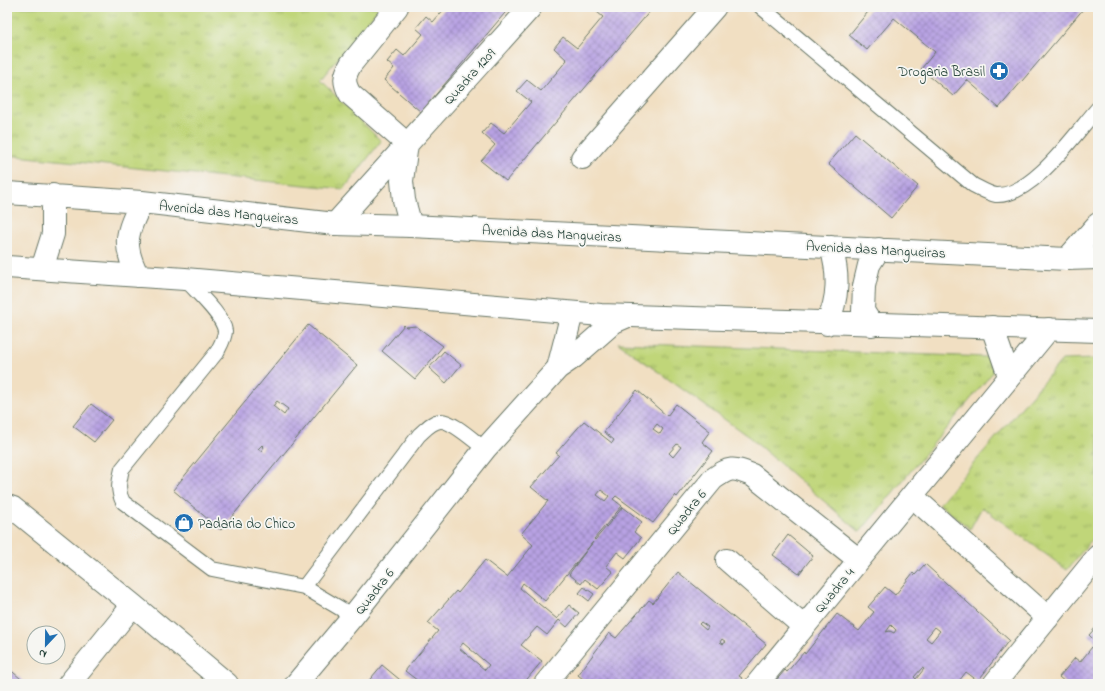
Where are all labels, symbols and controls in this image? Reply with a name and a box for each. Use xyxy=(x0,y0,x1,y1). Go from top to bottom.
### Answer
street label: Quadra 1209 xyxy=(439,44,502,110)
pharmacy icon: Drogaria Brasil xyxy=(988,60,1010,82)
place label: Drogaria Brasil xyxy=(897,62,985,84)
street label: Avenida das Mangueiras xyxy=(158,196,300,232)
street label: Avenida das Mangueiras xyxy=(481,220,622,250)
street label: Avenida das Mangueiras xyxy=(805,236,946,266)
street label: Quadra 6 xyxy=(662,485,712,541)
shop icon: Padaria do Chico xyxy=(173,512,195,534)
place label: Padaria do Chico xyxy=(198,514,295,535)
street label: Quadra 6 xyxy=(350,564,400,620)
street label: Quadra 4 xyxy=(810,564,861,618)
north arrow xyxy=(26,625,66,665)
text: N xyxy=(36,645,49,662)

